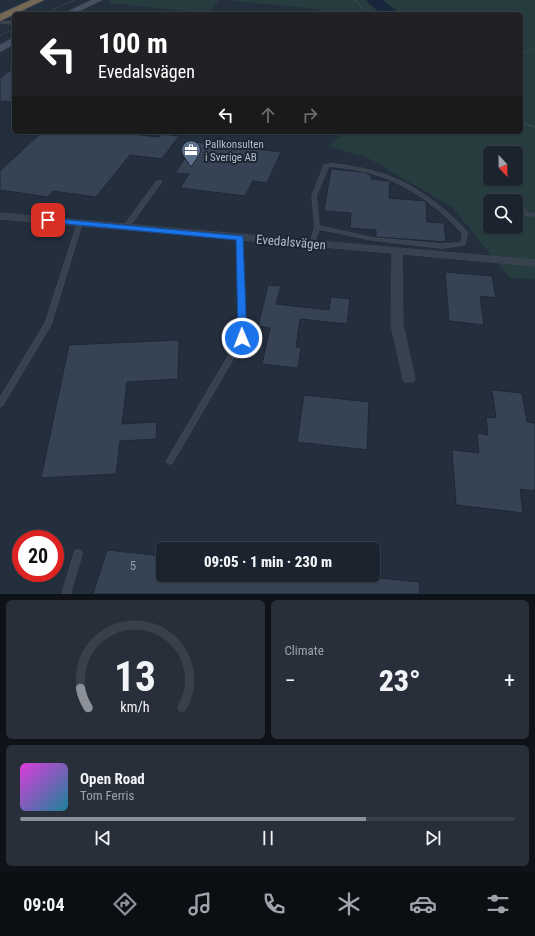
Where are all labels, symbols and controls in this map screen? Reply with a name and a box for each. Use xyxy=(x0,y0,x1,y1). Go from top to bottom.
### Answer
text: 100 m xyxy=(98,27,168,60)
icon: left xyxy=(32,28,84,80)
text: Evedalsvägen xyxy=(98,61,195,82)
icon: left xyxy=(215,104,237,126)
icon: ahead xyxy=(257,104,279,126)
icon: right xyxy=(299,104,321,126)
place label: Pallkonsulten i Sverige AB xyxy=(205,138,264,164)
office icon: Pallkonsulten i Sverige AB xyxy=(180,139,202,167)
north arrow xyxy=(483,146,523,186)
map controls xyxy=(483,146,523,234)
button: search xyxy=(483,194,523,234)
pin xyxy=(31,203,65,237)
icon: arrive xyxy=(37,209,59,231)
street label: Evedalsvägen xyxy=(256,231,326,253)
position arrow xyxy=(221,317,263,359)
speed limit sign: 20 xyxy=(12,530,64,582)
text: 09:05 · 1 min · 230 m xyxy=(204,553,332,571)
house number: 5 xyxy=(130,558,136,573)
text: Climate xyxy=(285,643,324,658)
text: 13 xyxy=(114,651,156,700)
text: 23° xyxy=(379,663,421,698)
text: − xyxy=(285,668,296,693)
text: + xyxy=(504,668,515,693)
text: km/h xyxy=(121,698,150,714)
text: Open Road xyxy=(80,770,145,788)
text: Tom Ferris xyxy=(80,788,134,803)
icon: previous xyxy=(92,827,114,849)
icon: pause xyxy=(257,827,279,849)
icon: next xyxy=(422,827,444,849)
icon: directions xyxy=(111,890,139,918)
icon: music xyxy=(186,890,214,918)
icon: phone xyxy=(260,890,288,918)
icon: climate xyxy=(335,890,363,918)
icon: car xyxy=(409,890,437,918)
icon: filters xyxy=(484,890,512,918)
text: 09:04 xyxy=(23,894,65,915)

